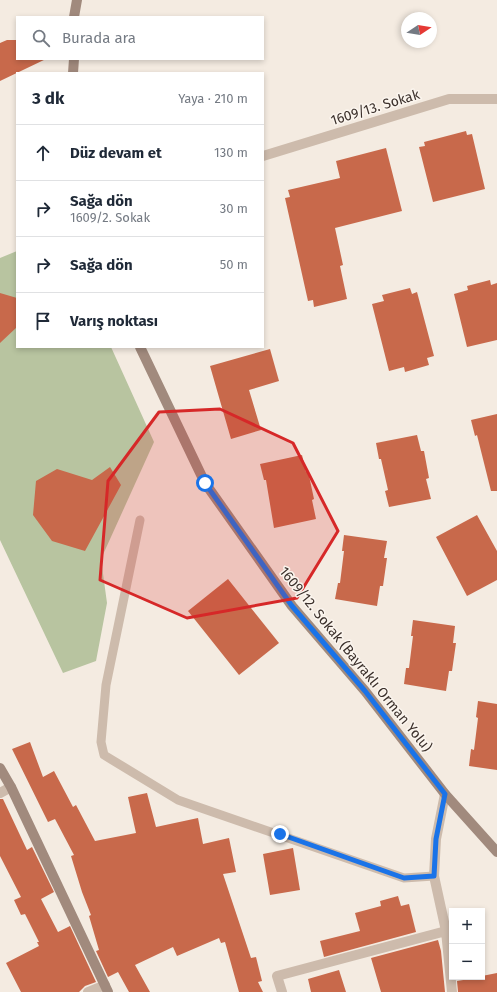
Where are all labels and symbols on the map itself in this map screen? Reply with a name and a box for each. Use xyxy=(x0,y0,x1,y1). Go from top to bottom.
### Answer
north arrow xyxy=(401,12,437,48)
street label: 1609/13. Sokak xyxy=(329,86,422,129)
route start xyxy=(196,474,214,492)
street label: 1609/12. Sokak (Bayraklı Orman Yolu) xyxy=(276,563,436,755)
route end xyxy=(271,825,289,843)

